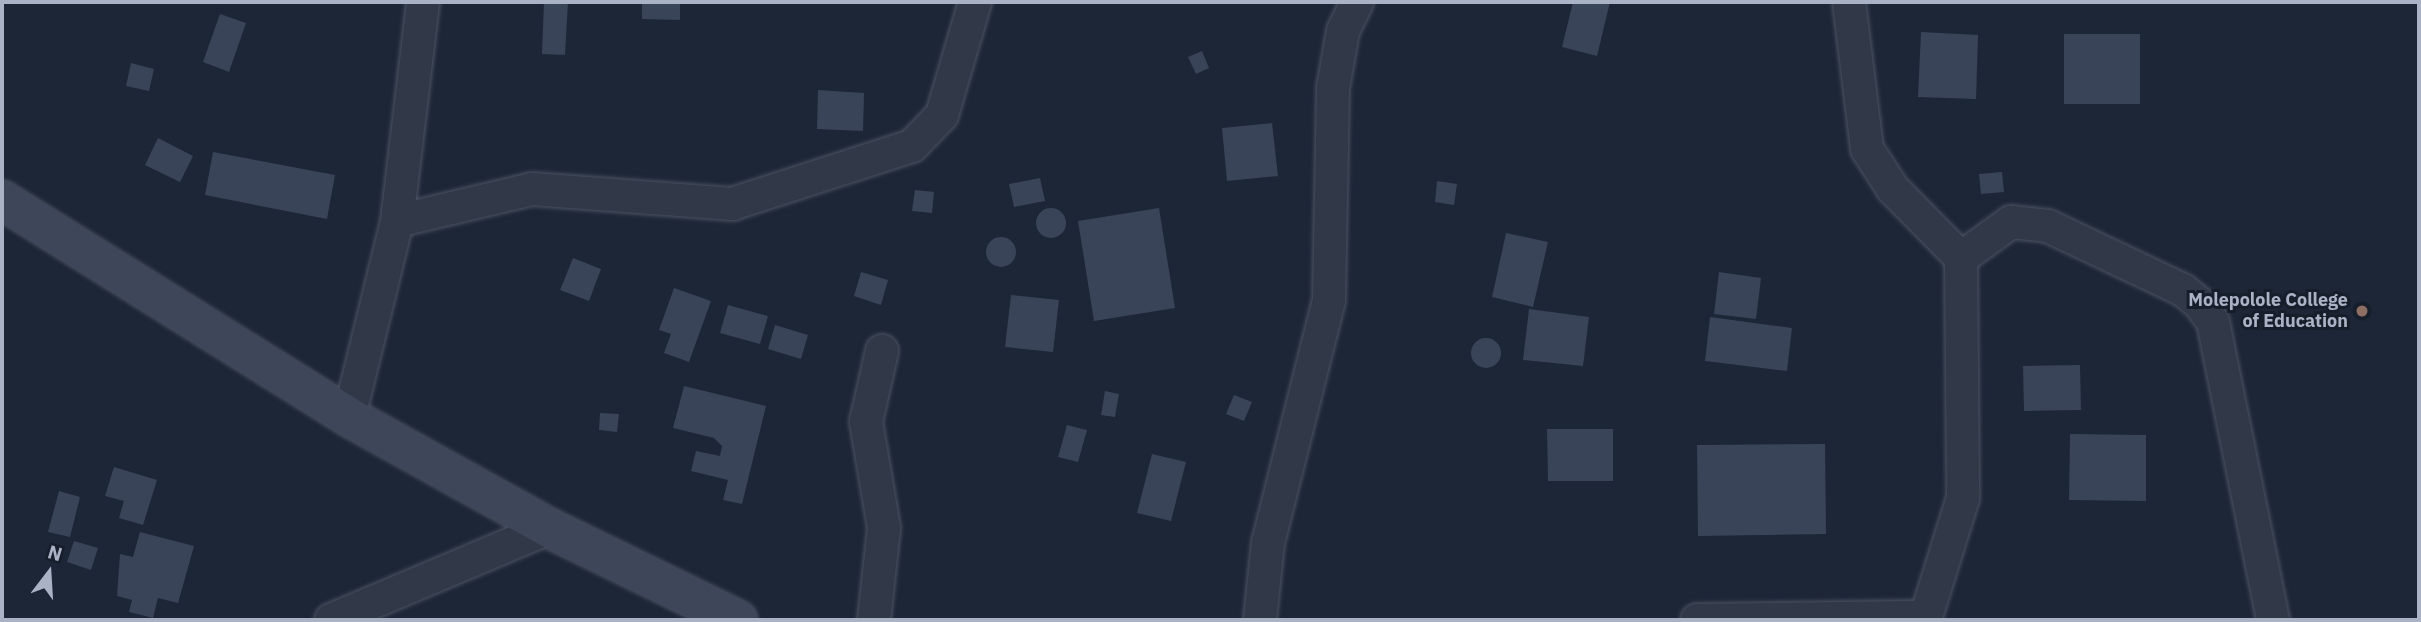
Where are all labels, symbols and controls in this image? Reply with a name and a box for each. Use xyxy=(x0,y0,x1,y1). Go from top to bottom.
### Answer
place label: Molepolole College of Education xyxy=(2188,290,2348,332)
marker: Molepolole College of Education xyxy=(2354,303,2370,319)
north arrow xyxy=(14,538,84,608)
text: N xyxy=(45,539,65,566)

